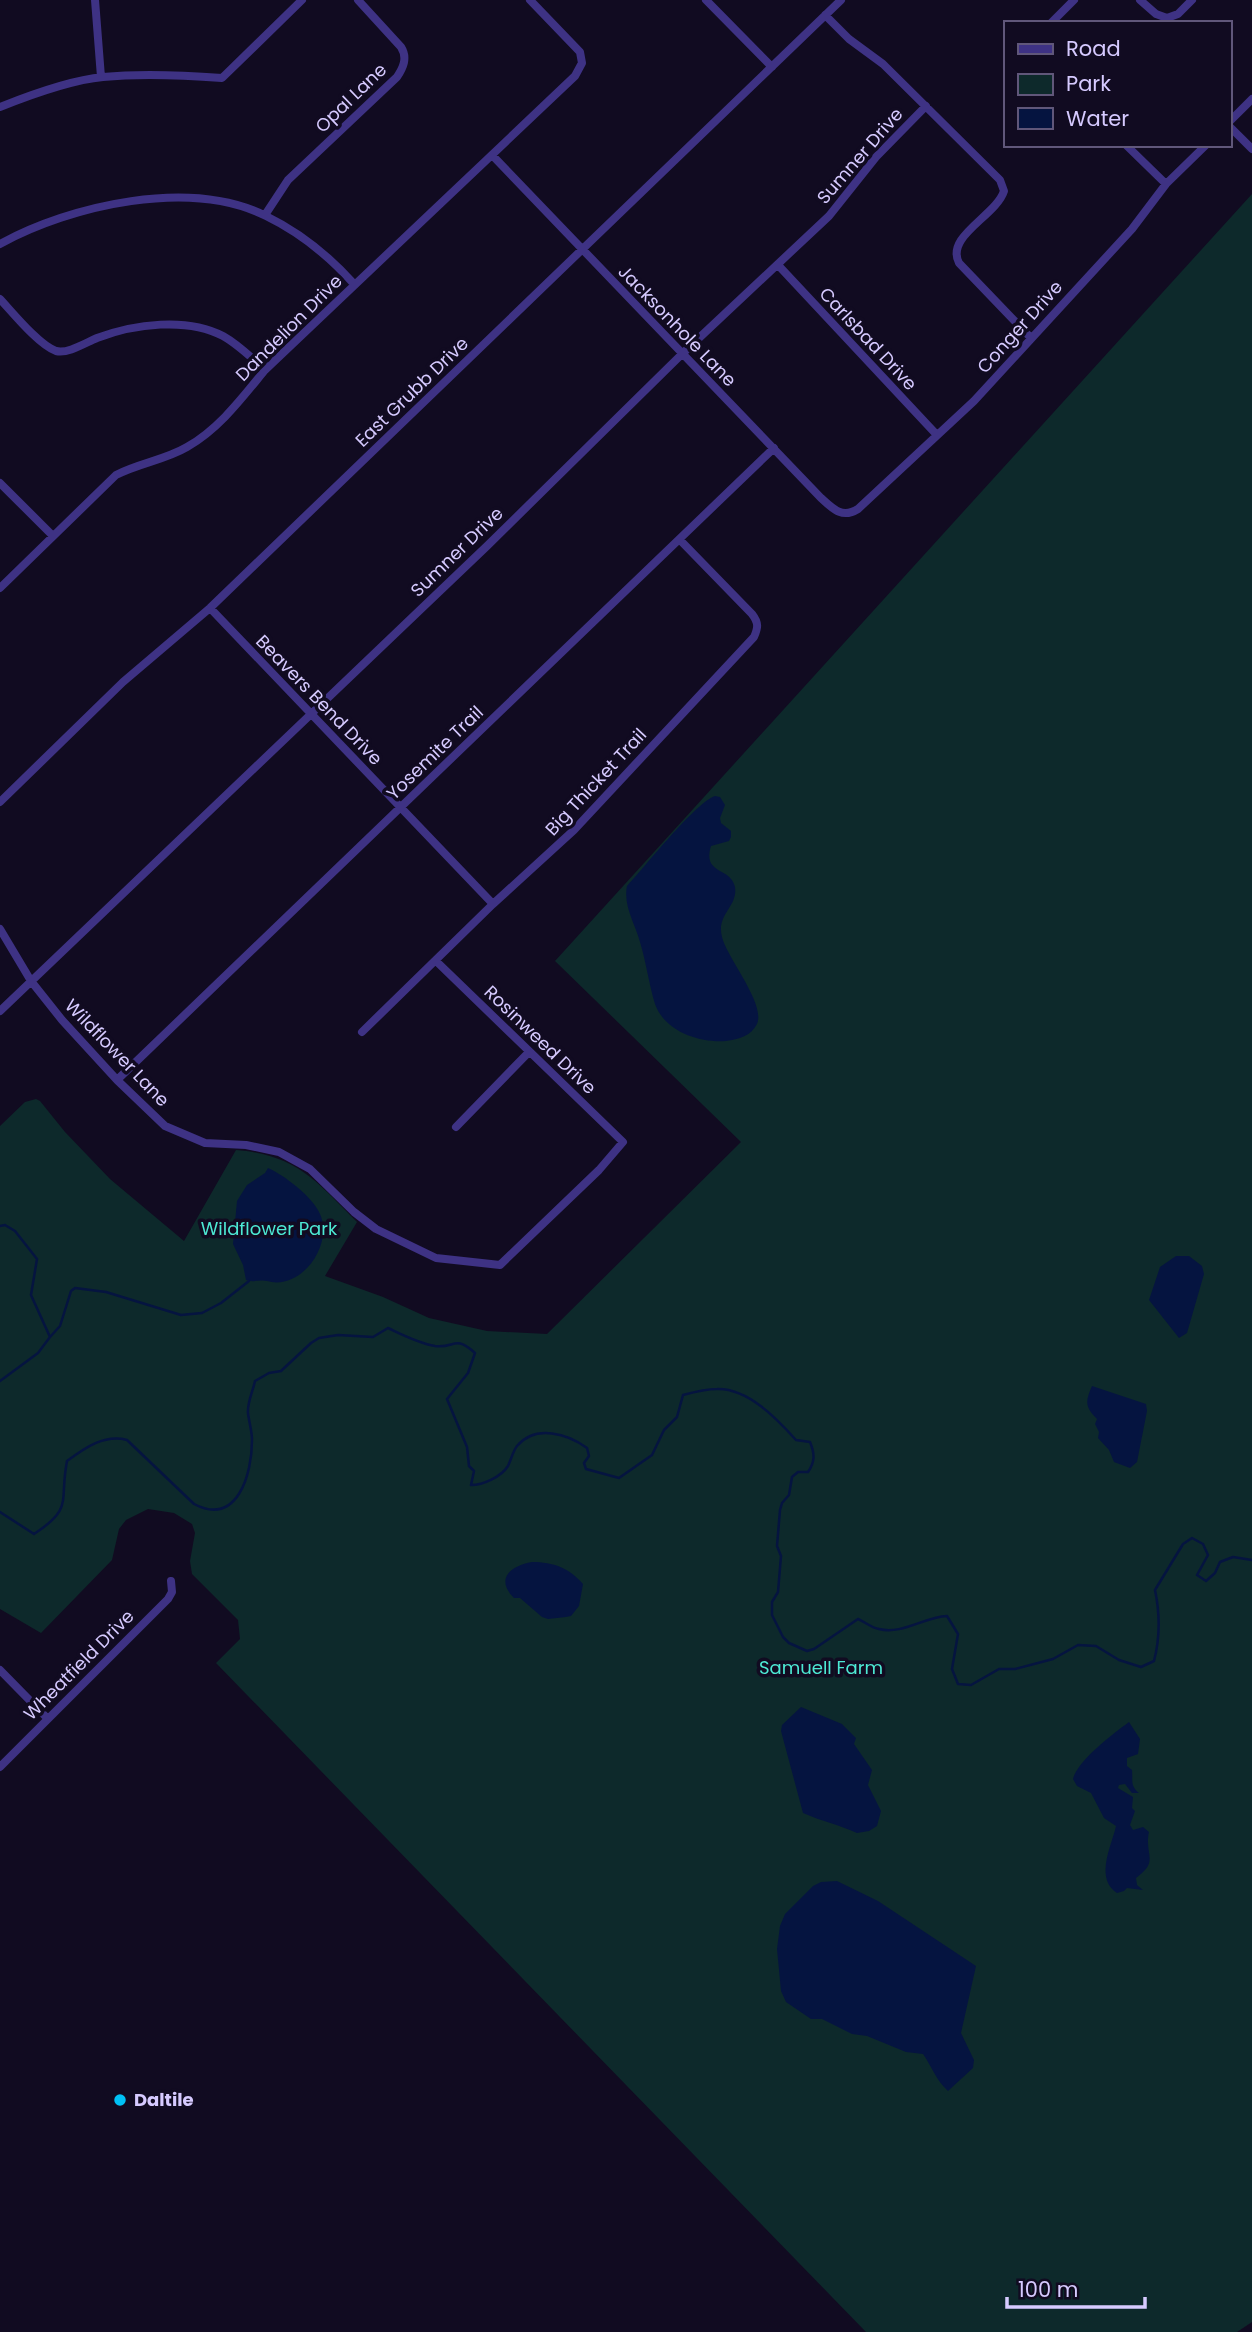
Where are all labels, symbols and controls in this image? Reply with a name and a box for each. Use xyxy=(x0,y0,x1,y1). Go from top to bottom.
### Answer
legend xyxy=(1004,21,1231,147)
text: Road xyxy=(1066,34,1121,63)
street label: Opal Lane xyxy=(309,57,392,138)
text: Park xyxy=(1066,69,1111,98)
street label: Sumner Drive xyxy=(811,102,908,209)
text: Water xyxy=(1066,104,1129,133)
street label: Jacksonhole Lane xyxy=(613,259,742,392)
street label: Dandelion Drive xyxy=(230,269,348,387)
street label: Conger Drive xyxy=(971,275,1068,378)
street label: Carlsbad Drive xyxy=(814,281,923,396)
street label: East Grubb Drive xyxy=(349,331,474,452)
street label: Sumner Drive xyxy=(405,501,508,602)
street label: Beavers Bend Drive xyxy=(251,629,388,770)
street label: Yosemite Trail xyxy=(381,700,488,805)
street label: Big Thicket Trail xyxy=(539,723,652,841)
street label: Rosinweed Drive xyxy=(479,980,602,1100)
street label: Wildflower Lane xyxy=(60,993,175,1112)
park label: Wildflower Park xyxy=(201,1216,338,1241)
street label: Wheatfield Drive xyxy=(18,1604,139,1725)
park label: Samuell Farm xyxy=(759,1655,883,1680)
place label: Daltile xyxy=(134,2087,194,2112)
marker: Daltile xyxy=(112,2092,128,2108)
scale bar xyxy=(1007,2266,1145,2310)
text: 100 m xyxy=(1018,2275,1078,2304)

